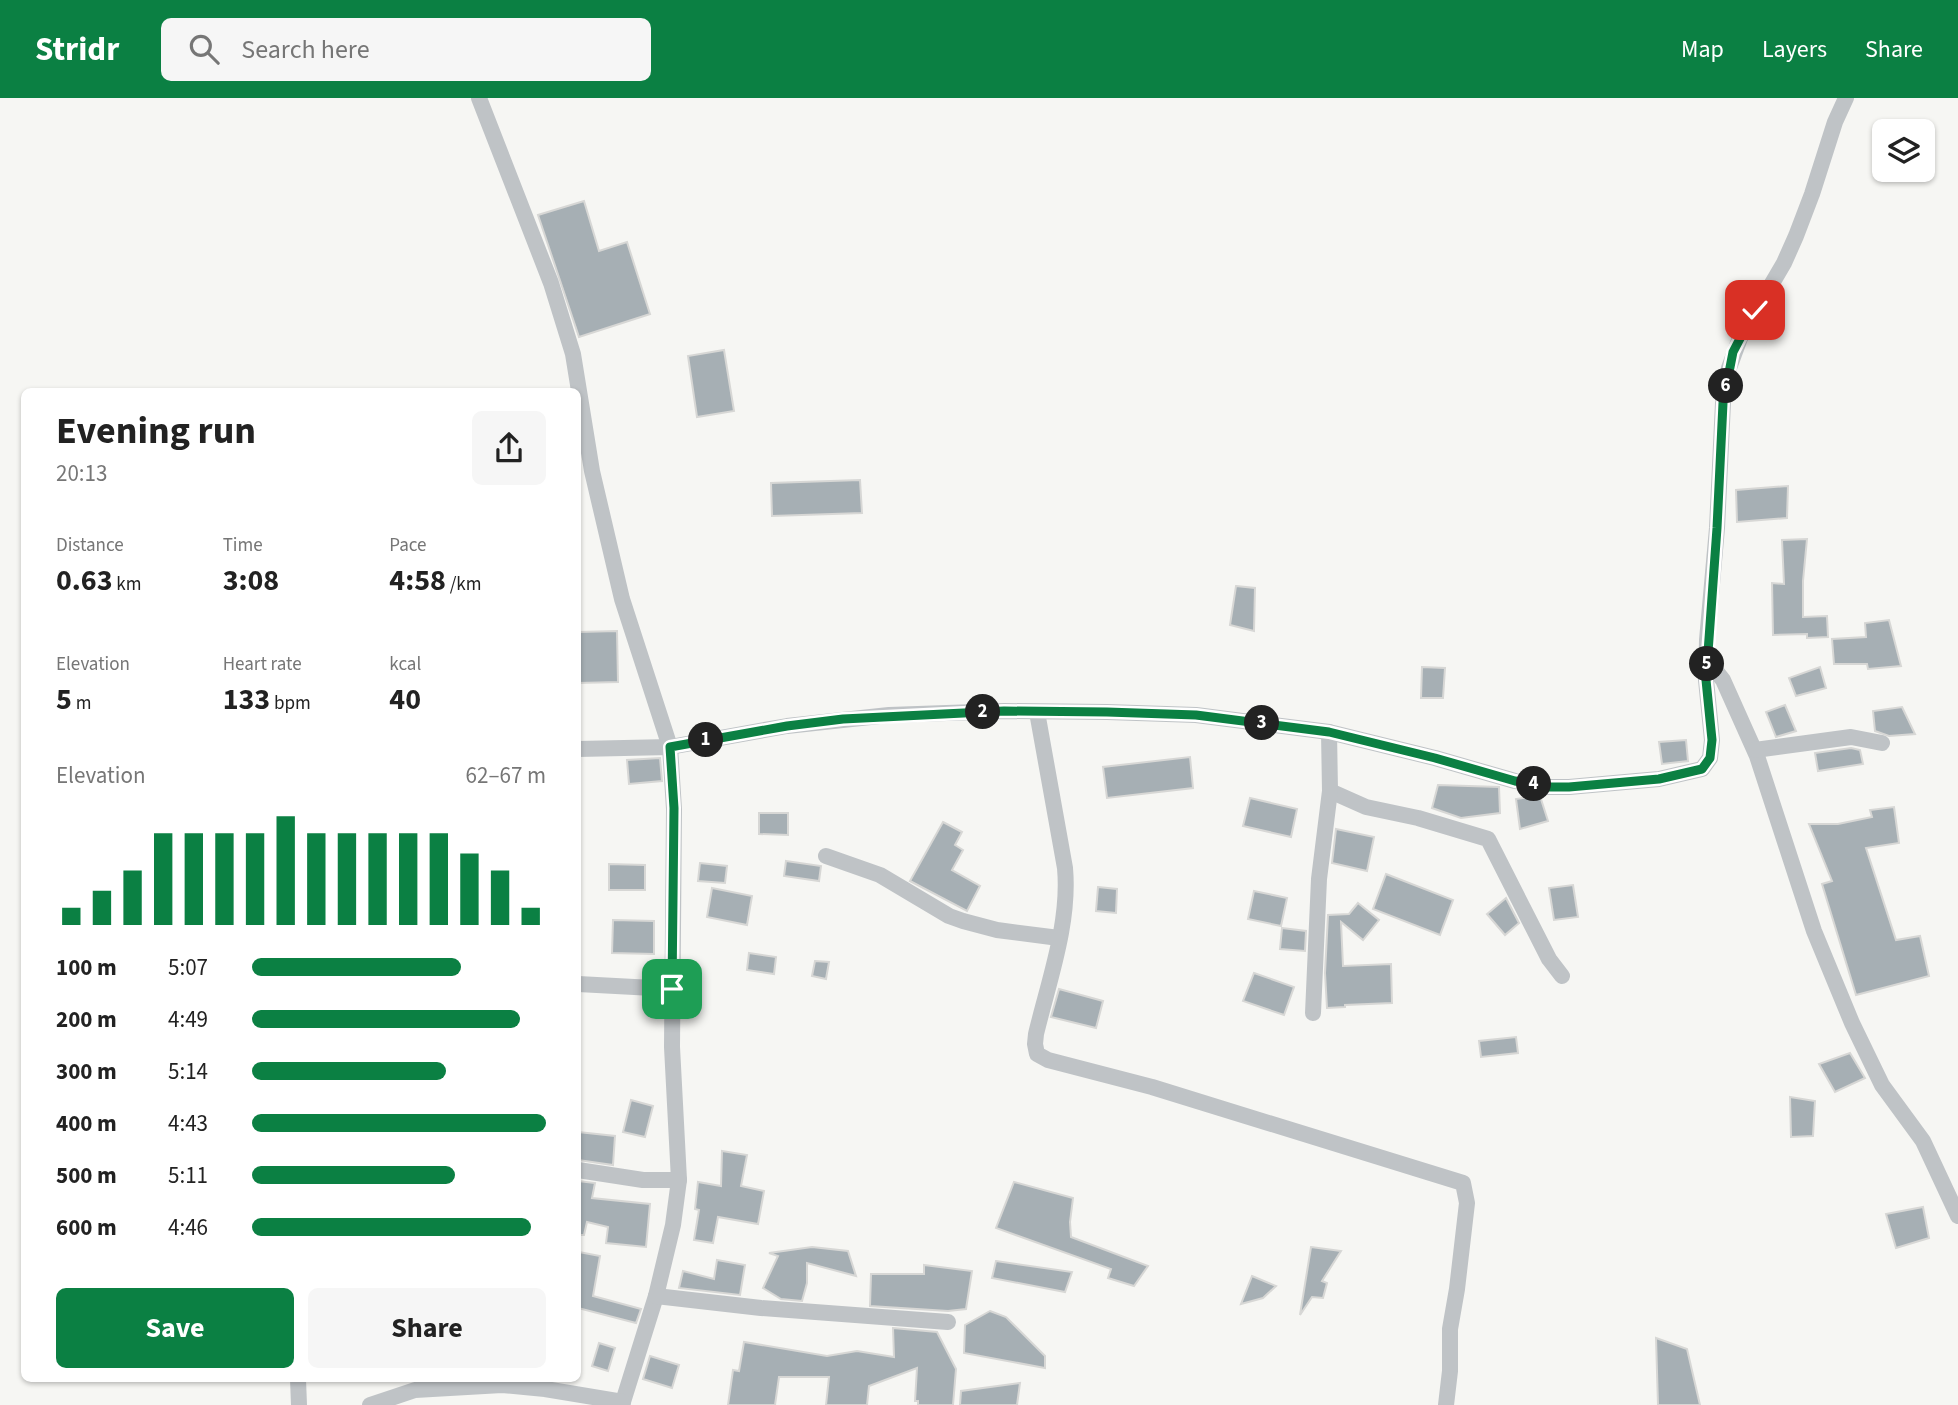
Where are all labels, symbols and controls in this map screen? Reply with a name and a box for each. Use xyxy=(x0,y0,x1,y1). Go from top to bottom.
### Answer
search box xyxy=(161,18,651,81)
text: Stridr xyxy=(35,26,119,73)
icon: search xyxy=(185,30,223,68)
text: Search here xyxy=(241,31,370,68)
text: Map xyxy=(1681,32,1724,67)
text: Layers xyxy=(1762,32,1827,67)
text: Share xyxy=(1865,32,1923,67)
map controls xyxy=(1872,119,1935,182)
button: layers xyxy=(1872,119,1935,182)
pin xyxy=(1725,280,1785,340)
icon: check xyxy=(1736,291,1774,329)
pin: 6 xyxy=(1708,368,1744,404)
text: 6 xyxy=(1720,372,1731,399)
text: Evening run xyxy=(56,404,256,458)
button: share xyxy=(472,411,546,485)
text: 20:13 xyxy=(56,457,107,490)
text: Distance xyxy=(56,532,124,559)
text: Time xyxy=(223,532,263,559)
text: Pace xyxy=(389,532,427,559)
text: 0.63 xyxy=(56,559,113,602)
text: 3:08 xyxy=(223,559,279,602)
text: 4:58 xyxy=(389,559,446,602)
text: km xyxy=(113,571,142,598)
text: /km xyxy=(446,571,481,598)
pin: 5 xyxy=(1690,646,1724,682)
text: 5 xyxy=(1701,650,1712,677)
text: Elevation xyxy=(56,651,130,678)
text: Heart rate xyxy=(223,651,302,678)
text: kcal xyxy=(389,651,421,678)
text: 5 xyxy=(56,678,72,721)
text: 133 xyxy=(223,678,270,721)
text: 40 xyxy=(389,678,421,721)
text: m xyxy=(72,690,91,717)
text: bpm xyxy=(270,690,311,717)
pin: 2 xyxy=(965,694,1000,730)
text: 2 xyxy=(977,698,988,725)
pin: 3 xyxy=(1244,706,1280,740)
text: 3 xyxy=(1256,709,1267,736)
pin: 1 xyxy=(688,722,724,758)
text: 1 xyxy=(700,726,711,753)
text: Elevation xyxy=(56,759,146,792)
text: 62–67 m xyxy=(466,759,546,792)
pin: 4 xyxy=(1516,766,1552,802)
text: 4 xyxy=(1528,770,1539,797)
text: 100 m xyxy=(56,951,117,984)
text: 5:07 xyxy=(168,951,208,984)
pin xyxy=(642,959,702,1019)
icon: arrive xyxy=(653,970,691,1008)
text: 200 m xyxy=(56,1003,117,1036)
text: 4:49 xyxy=(168,1003,208,1036)
text: 300 m xyxy=(56,1055,117,1088)
text: 5:14 xyxy=(168,1055,208,1088)
text: 400 m xyxy=(56,1107,117,1140)
text: 4:43 xyxy=(168,1107,208,1140)
text: 500 m xyxy=(56,1159,117,1192)
text: 5:11 xyxy=(168,1159,208,1192)
text: 600 m xyxy=(56,1211,117,1244)
text: 4:46 xyxy=(168,1211,208,1244)
button: Save xyxy=(56,1288,294,1368)
button: Share xyxy=(308,1288,546,1368)

